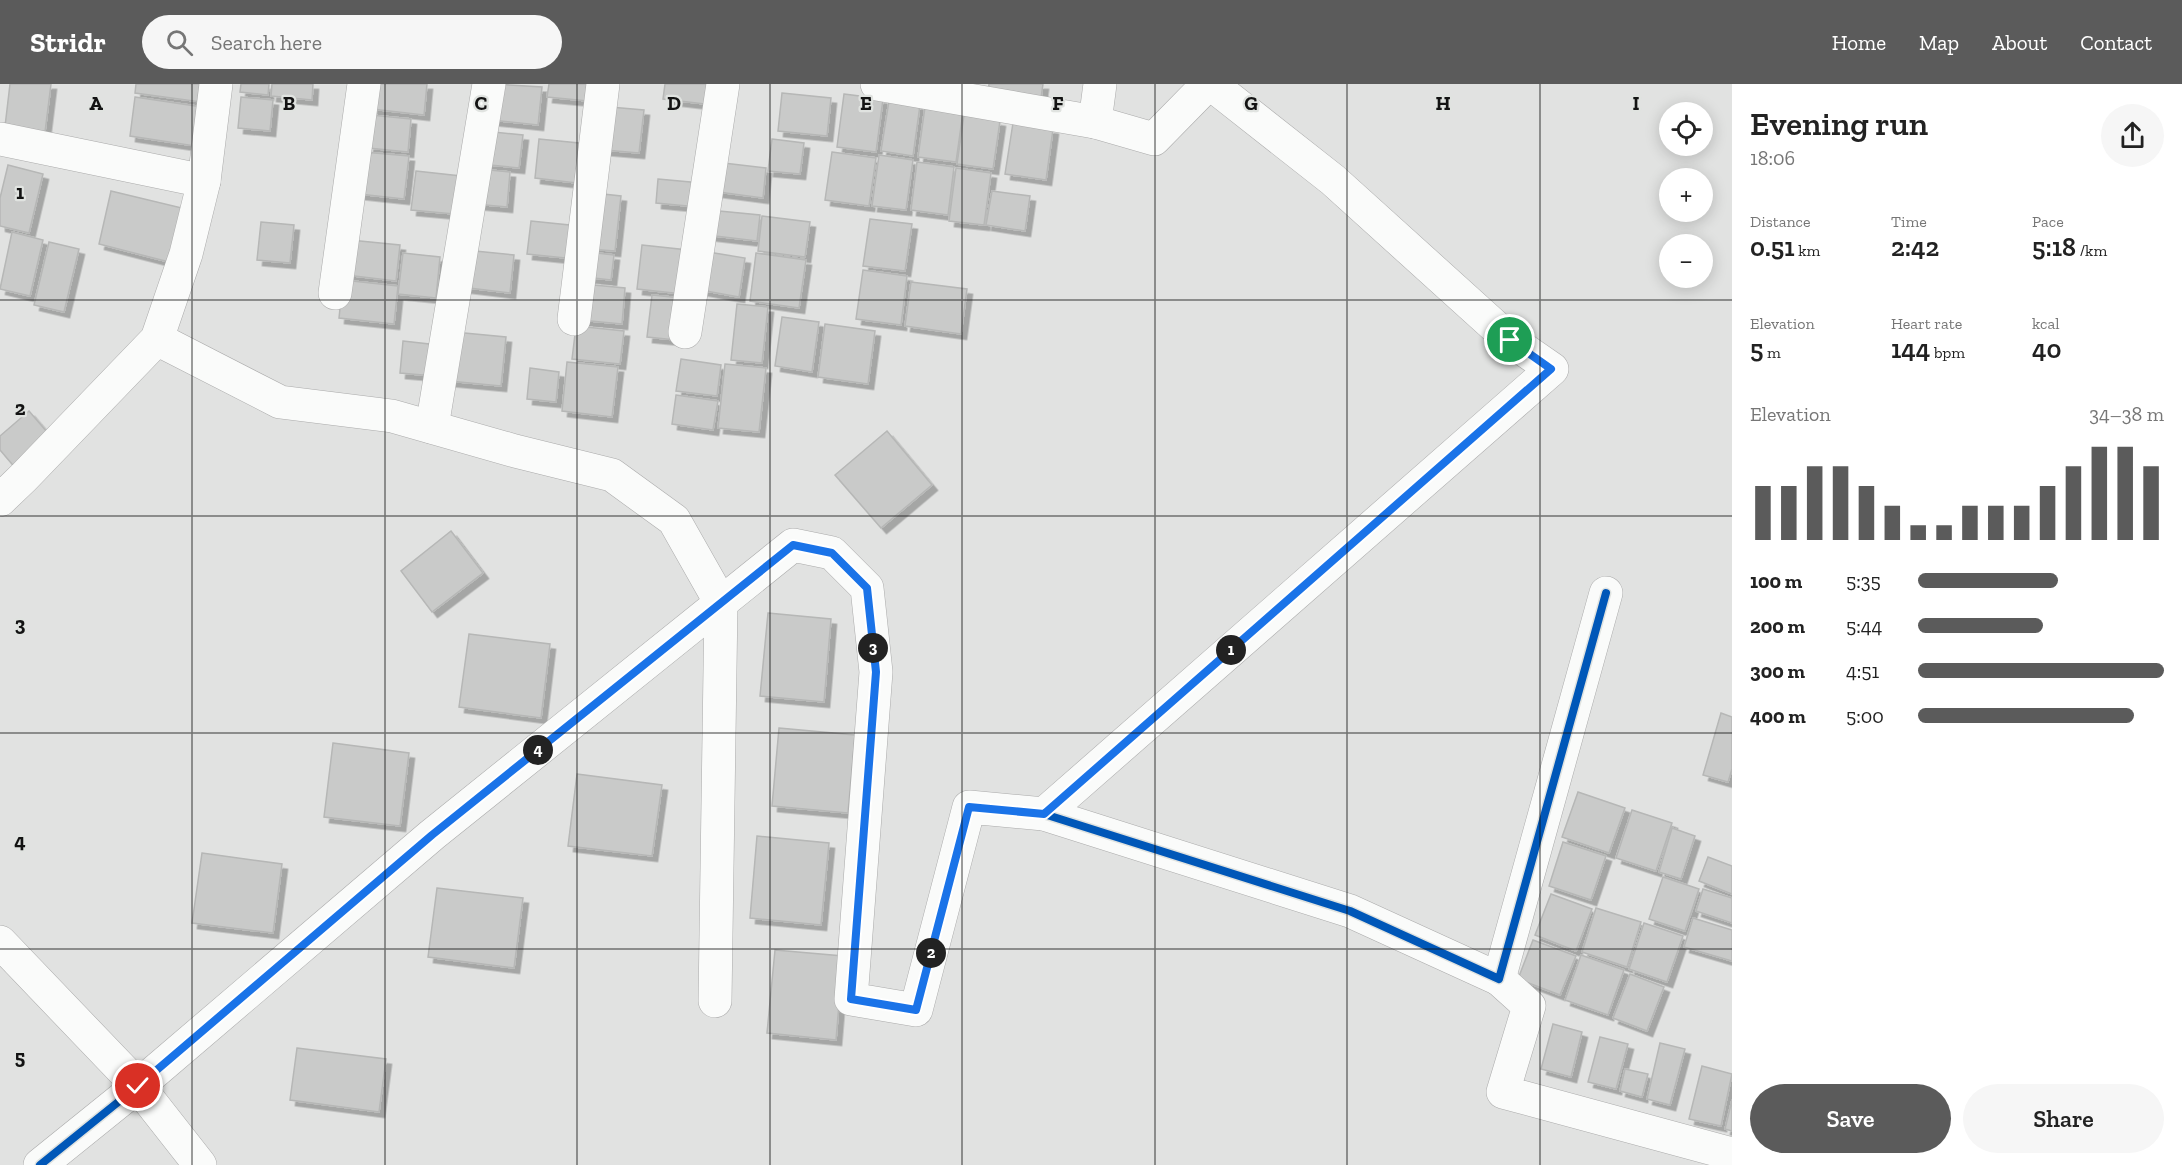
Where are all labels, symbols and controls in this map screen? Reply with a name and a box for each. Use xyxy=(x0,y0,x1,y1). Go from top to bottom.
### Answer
search box xyxy=(142,15,562,69)
text: Stridr xyxy=(30,26,106,59)
icon: search xyxy=(163,26,196,59)
text: Search here xyxy=(211,29,322,56)
text: Home xyxy=(1832,30,1886,55)
text: Map xyxy=(1919,30,1959,55)
text: About xyxy=(1992,30,2047,55)
text: Contact xyxy=(2080,30,2152,55)
text: A xyxy=(89,91,103,115)
text: B xyxy=(283,91,295,115)
text: C xyxy=(475,91,488,115)
text: D xyxy=(667,91,681,115)
text: E xyxy=(860,91,872,115)
text: F xyxy=(1052,91,1064,115)
text: G xyxy=(1244,91,1258,115)
text: H xyxy=(1435,91,1451,115)
text: I xyxy=(1632,91,1640,115)
map controls xyxy=(1659,102,1713,288)
button: locate xyxy=(1659,102,1713,156)
text: Evening run xyxy=(1750,104,1928,143)
button: share xyxy=(2101,104,2164,167)
text: 18:06 xyxy=(1750,146,1795,170)
button: + xyxy=(1659,168,1713,222)
text: 1 xyxy=(16,180,24,204)
text: Distance xyxy=(1750,212,1811,231)
text: Time xyxy=(1891,212,1927,231)
text: Pace xyxy=(2032,212,2064,231)
text: 0.51 xyxy=(1750,231,1795,263)
text: 2:42 xyxy=(1891,231,1939,263)
text: 5:18 xyxy=(2032,231,2076,263)
button: − xyxy=(1659,234,1713,288)
text: km xyxy=(1795,241,1820,260)
text: /km xyxy=(2076,241,2107,260)
pin xyxy=(1484,314,1535,365)
text: Elevation xyxy=(1750,314,1815,333)
text: Heart rate xyxy=(1891,314,1962,333)
text: kcal xyxy=(2032,314,2059,333)
icon: arrive xyxy=(1493,323,1526,356)
text: 5 xyxy=(1750,333,1763,365)
text: 144 xyxy=(1891,333,1930,365)
text: 40 xyxy=(2032,333,2061,365)
text: m xyxy=(1763,343,1781,362)
text: bpm xyxy=(1930,343,1965,362)
text: 2 xyxy=(15,396,26,420)
text: Elevation xyxy=(1750,402,1831,426)
text: 34–38 m xyxy=(2089,402,2164,426)
text: 100 m xyxy=(1750,569,1802,593)
text: 5:35 xyxy=(1846,569,1881,593)
text: 3 xyxy=(15,612,26,636)
text: 200 m xyxy=(1750,614,1805,638)
text: 5:44 xyxy=(1846,614,1882,638)
pin: 3 xyxy=(858,633,888,663)
pin: 1 xyxy=(1216,635,1246,665)
text: 3 xyxy=(869,638,877,657)
text: 1 xyxy=(1228,640,1234,659)
text: 300 m xyxy=(1750,659,1805,683)
text: 4:51 xyxy=(1846,659,1879,683)
text: 400 m xyxy=(1750,704,1806,728)
text: 5:00 xyxy=(1846,704,1884,728)
pin: 4 xyxy=(523,735,553,765)
text: 4 xyxy=(533,740,543,759)
text: 4 xyxy=(14,829,26,853)
pin: 2 xyxy=(916,938,946,968)
text: 2 xyxy=(927,943,935,962)
text: 5 xyxy=(15,1045,25,1069)
pin xyxy=(112,1060,163,1111)
icon: check xyxy=(121,1069,154,1102)
button: Save xyxy=(1750,1084,1951,1153)
button: Share xyxy=(1963,1084,2164,1153)

